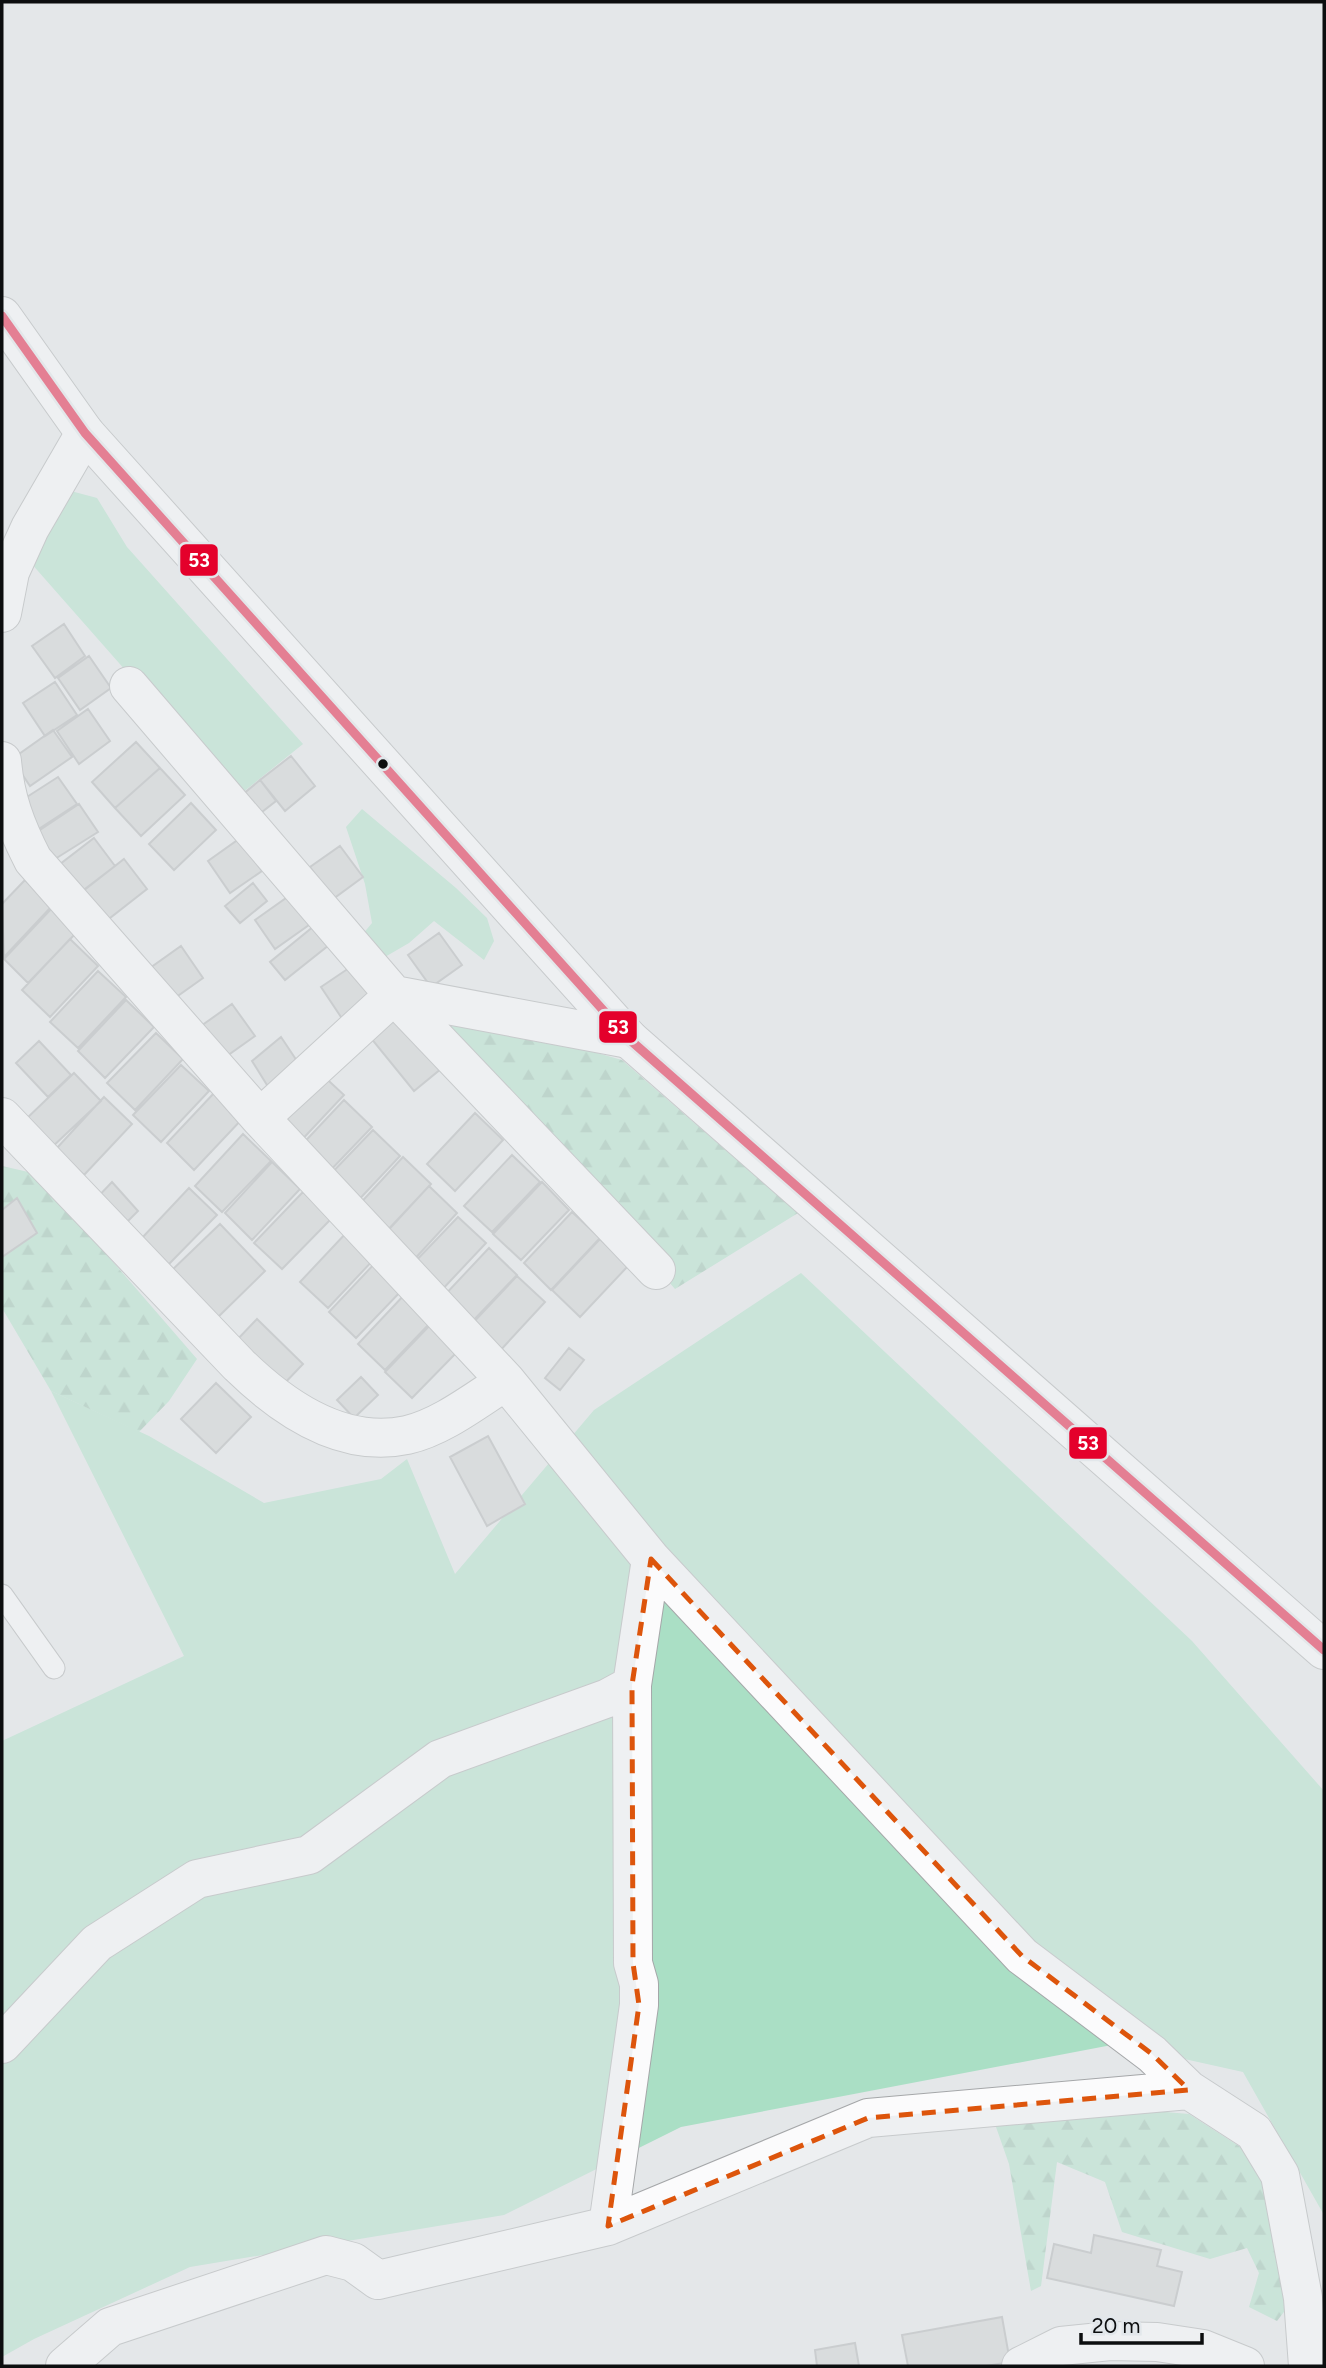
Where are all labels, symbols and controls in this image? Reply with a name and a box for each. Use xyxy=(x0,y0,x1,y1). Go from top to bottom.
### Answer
line badge: 53 xyxy=(179,543,219,577)
text: 53 xyxy=(188,549,210,572)
unlabelled marker xyxy=(376,757,390,771)
line badge: 53 xyxy=(598,1010,638,1044)
text: 53 xyxy=(607,1016,629,1039)
line badge: 53 xyxy=(1068,1426,1108,1460)
text: 53 xyxy=(1077,1432,1099,1455)
scale bar xyxy=(1081,2302,1202,2346)
text: 20 m xyxy=(1092,2313,1140,2338)

